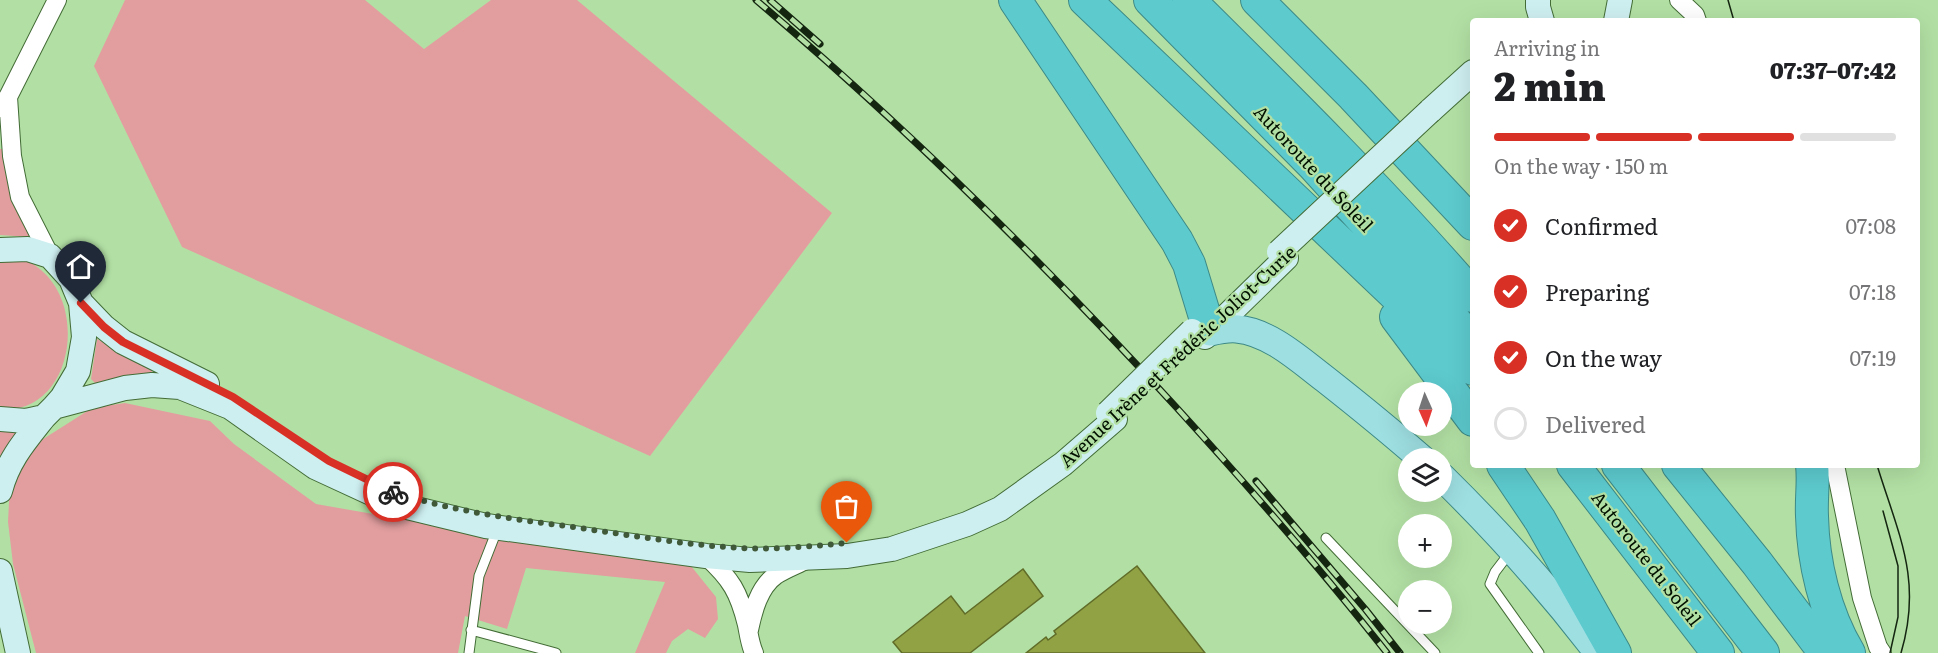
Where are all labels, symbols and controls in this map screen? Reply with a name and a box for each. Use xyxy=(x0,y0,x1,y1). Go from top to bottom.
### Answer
text: Arriving in xyxy=(1494,32,1600,62)
text: 07:37–07:42 xyxy=(1770,53,1896,86)
text: 2 min xyxy=(1494,55,1606,113)
street label: Autoroute du Soleil xyxy=(1248,99,1380,237)
text: On the way · 150 m xyxy=(1494,150,1668,180)
icon: check xyxy=(1494,209,1527,242)
text: Confirmed xyxy=(1545,209,1658,242)
text: 07:08 xyxy=(1845,210,1896,240)
street label: Avenue Irène et Frédéric Joliot-Curie xyxy=(1053,239,1301,473)
pin xyxy=(55,241,106,303)
icon: home xyxy=(64,250,97,283)
icon: check xyxy=(1494,275,1527,308)
text: Preparing xyxy=(1545,275,1649,308)
text: 07:18 xyxy=(1849,276,1896,306)
icon: check xyxy=(1494,341,1527,374)
text: On the way xyxy=(1545,341,1662,374)
text: 07:19 xyxy=(1849,342,1896,372)
north arrow xyxy=(1398,382,1452,436)
map controls xyxy=(1398,382,1452,634)
text: Delivered xyxy=(1545,407,1646,440)
button: layers xyxy=(1398,448,1452,502)
courier xyxy=(363,462,423,522)
icon: bike xyxy=(377,476,410,509)
pin xyxy=(821,481,872,543)
street label: Autoroute du Soleil xyxy=(1586,485,1709,631)
icon: bag xyxy=(830,490,863,523)
button: + xyxy=(1398,514,1452,568)
button: − xyxy=(1398,580,1452,634)

